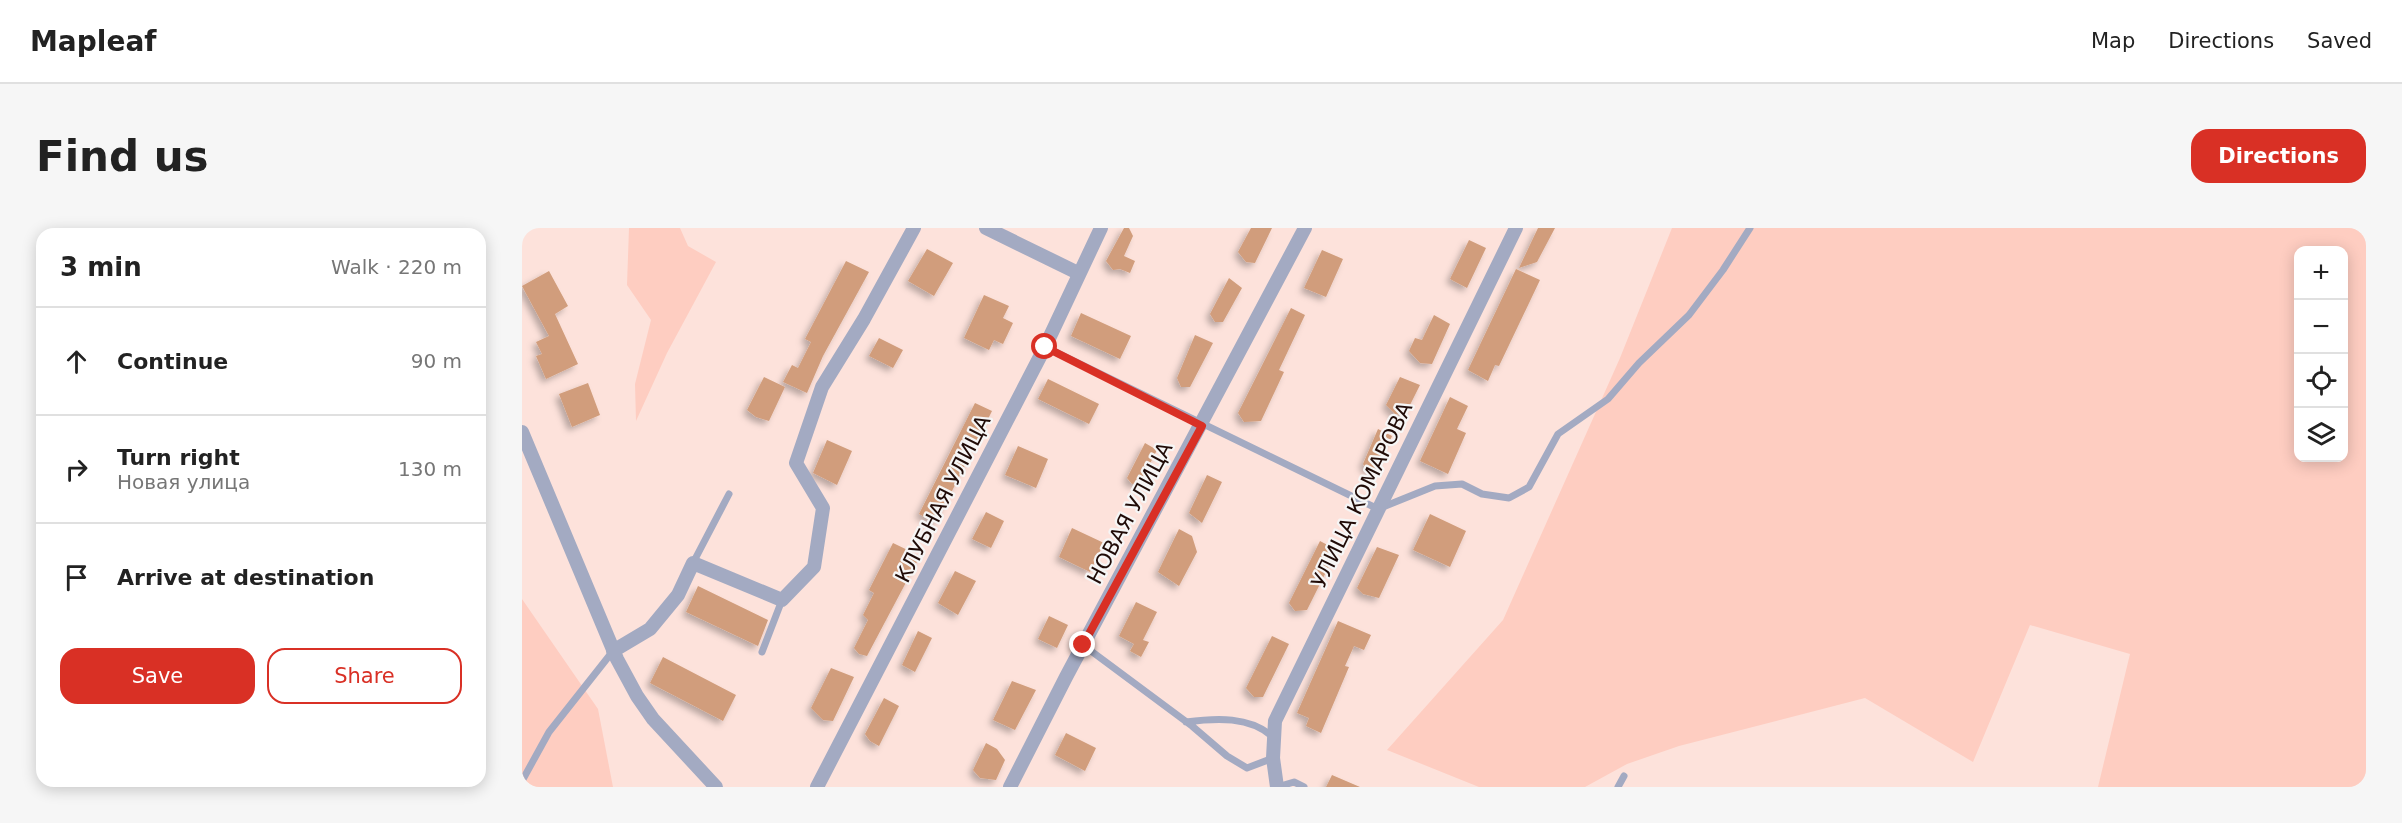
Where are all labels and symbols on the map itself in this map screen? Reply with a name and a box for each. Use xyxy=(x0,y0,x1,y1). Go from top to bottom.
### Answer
route start xyxy=(1031,333,1057,359)
street label: УЛИЦА КОМАРОВА xyxy=(1307,398,1418,592)
street label: КЛУБНАЯ УЛИЦА xyxy=(890,411,996,587)
street label: НОВАЯ УЛИЦА xyxy=(1082,437,1178,588)
route end xyxy=(1069,631,1095,657)

